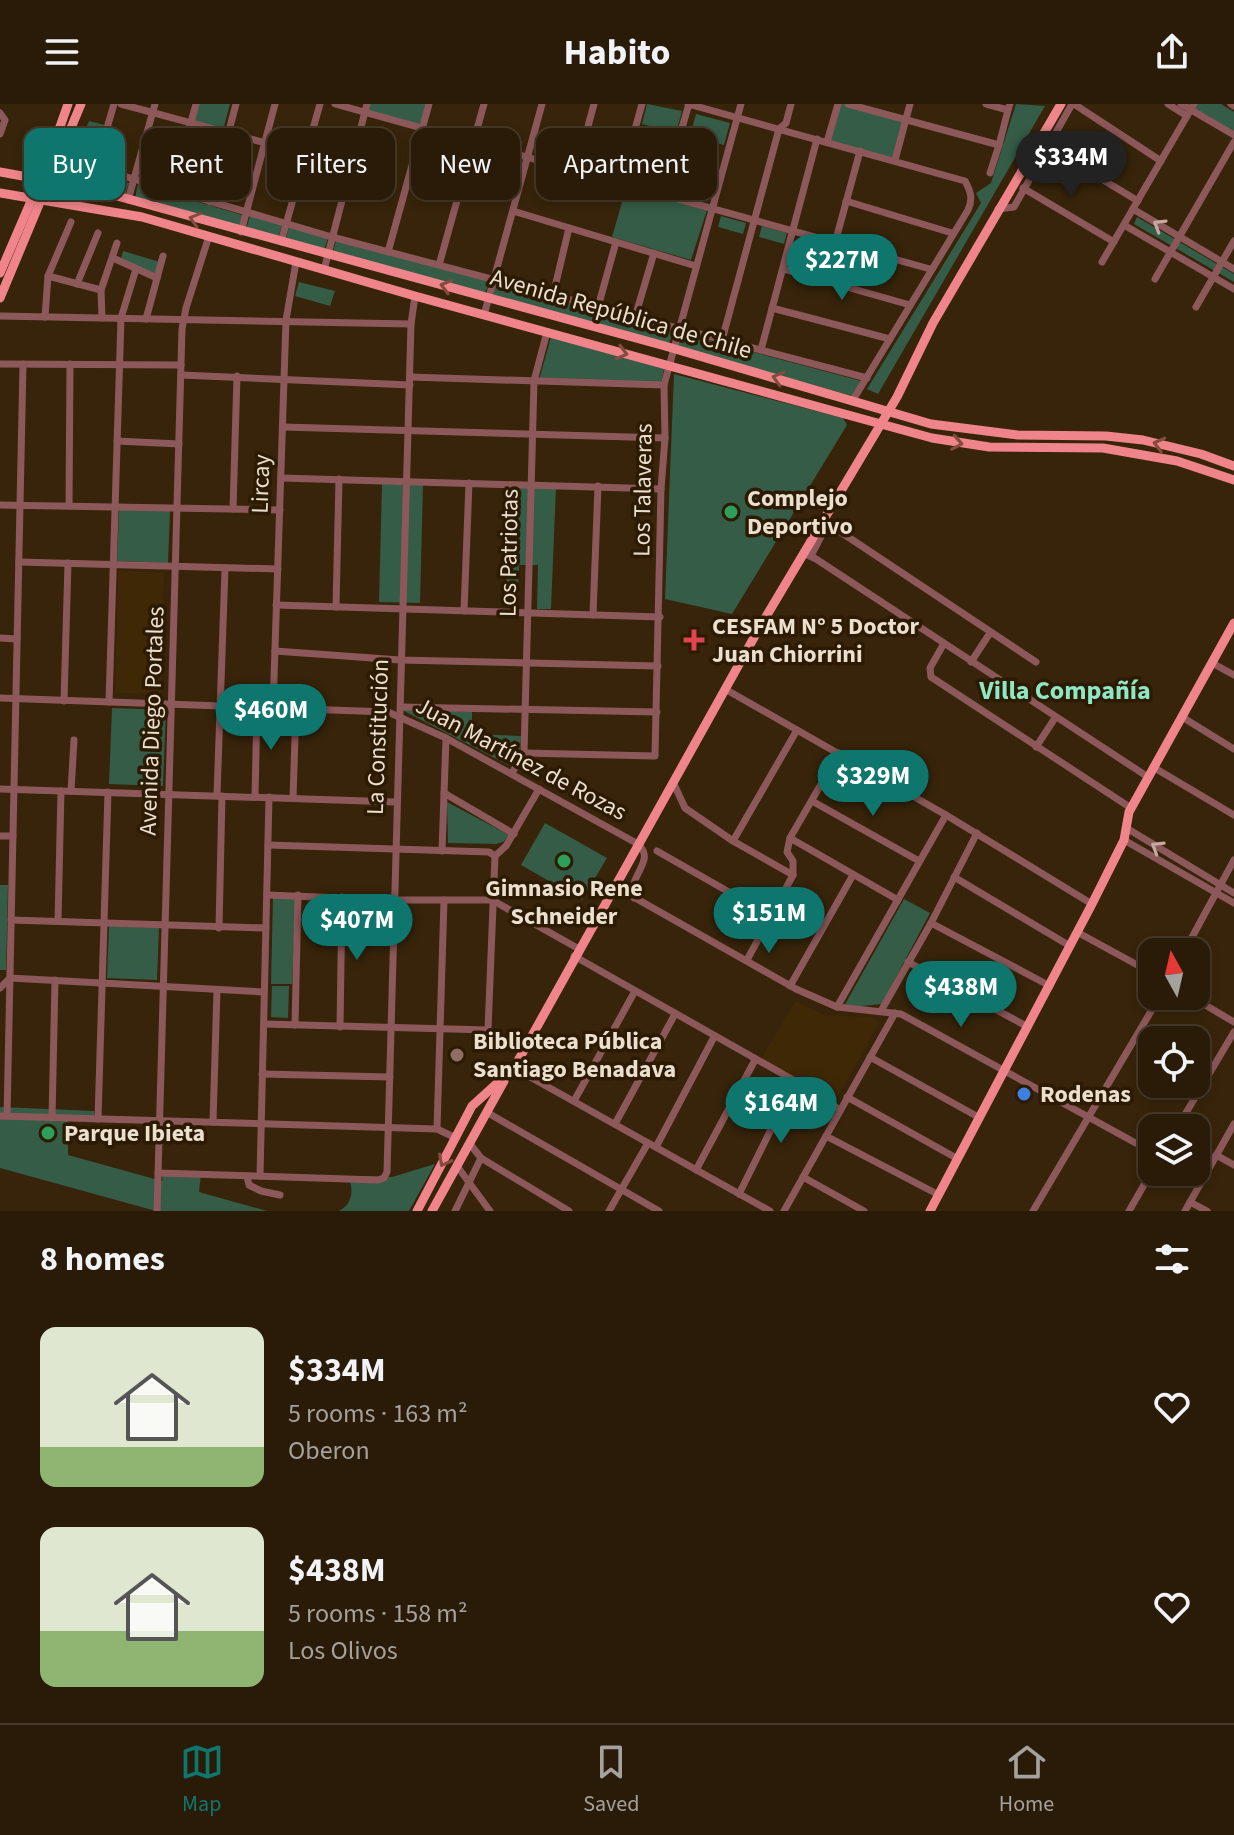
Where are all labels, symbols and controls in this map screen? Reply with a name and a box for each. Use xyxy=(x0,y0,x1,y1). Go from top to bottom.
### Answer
text: Habito xyxy=(564,27,670,78)
icon: menu xyxy=(40,30,84,74)
icon: share xyxy=(1150,30,1194,74)
chip: Buy xyxy=(24,128,125,200)
chip: Rent xyxy=(141,128,251,200)
chip: Filters xyxy=(267,128,395,200)
chip: New xyxy=(411,128,520,200)
chip: Apartment xyxy=(536,128,717,200)
pin: $334M xyxy=(1015,131,1127,199)
text: $334M xyxy=(1034,138,1108,175)
one-way arrow xyxy=(189,211,203,228)
one-way arrow xyxy=(1153,219,1168,235)
pin: $227M xyxy=(786,234,898,302)
text: $227M xyxy=(805,241,879,278)
street label: Avenida República de Chile xyxy=(486,260,756,368)
one-way arrow xyxy=(440,279,454,296)
one-way arrow xyxy=(615,343,629,360)
one-way arrow xyxy=(771,371,785,387)
street label: Los Talaveras xyxy=(624,423,662,557)
one-way arrow xyxy=(950,433,964,450)
one-way arrow xyxy=(1153,436,1167,453)
street label: Lircay xyxy=(242,454,280,514)
place label: Complejo Deportivo xyxy=(747,481,853,544)
street label: Los Patriotas xyxy=(490,489,528,617)
marker: Complejo Deportivo xyxy=(722,503,740,521)
street label: Avenida Diego Portales xyxy=(131,606,173,836)
place label: CESFAM N° 5 Doctor Juan Chiorrini xyxy=(712,609,920,672)
marker: CESFAM N° 5 Doctor Juan Chiorrini xyxy=(683,629,705,651)
street label: La Constitución xyxy=(358,658,398,816)
district label: Villa Compañía xyxy=(978,672,1151,709)
pin: $460M xyxy=(215,684,327,752)
street label: Juan Martínez de Rozas xyxy=(409,688,633,830)
text: $460M xyxy=(234,691,308,728)
pin: $329M xyxy=(817,750,929,818)
text: $329M xyxy=(836,757,910,794)
one-way arrow xyxy=(1151,841,1166,856)
marker: Gimnasio Rene Schneider xyxy=(555,852,573,870)
place label: Gimnasio Rene Schneider xyxy=(485,871,643,934)
pin: $151M xyxy=(713,887,825,955)
pin: $407M xyxy=(301,894,413,962)
text: $151M xyxy=(732,894,806,931)
text: $407M xyxy=(320,901,394,938)
north arrow xyxy=(1138,938,1210,1010)
map controls xyxy=(1138,938,1210,1186)
pin: $438M xyxy=(905,961,1017,1029)
text: $438M xyxy=(924,968,998,1005)
place label: Biblioteca Pública Santiago Benadava xyxy=(473,1024,676,1087)
button: locate xyxy=(1138,1026,1210,1098)
marker: Biblioteca Pública Santiago Benadava xyxy=(448,1046,466,1064)
pin: $164M xyxy=(725,1077,837,1145)
place label: Rodenas xyxy=(1040,1077,1131,1112)
text: $164M xyxy=(744,1084,818,1121)
marker: Rodenas xyxy=(1015,1085,1033,1103)
button: layers xyxy=(1138,1114,1210,1186)
place label: Parque Ibieta xyxy=(64,1116,205,1151)
marker: Parque Ibieta xyxy=(39,1124,57,1142)
one-way arrow xyxy=(439,1152,454,1167)
text: 8 homes xyxy=(40,1235,165,1284)
icon: filters xyxy=(1150,1237,1194,1281)
text: $334M xyxy=(288,1346,386,1395)
icon: home xyxy=(104,1359,200,1455)
icon: heart xyxy=(1150,1385,1194,1429)
text: 5 rooms · 163 m² xyxy=(288,1395,467,1432)
text: Oberon xyxy=(288,1432,370,1469)
text: $438M xyxy=(288,1546,386,1595)
icon: home xyxy=(104,1559,200,1655)
icon: heart xyxy=(1150,1585,1194,1629)
text: 5 rooms · 158 m² xyxy=(288,1595,467,1632)
text: Los Olivos xyxy=(288,1632,398,1669)
tab: Map xyxy=(180,1740,224,1820)
tab: Saved xyxy=(583,1740,639,1820)
tab: Home xyxy=(999,1740,1054,1820)

